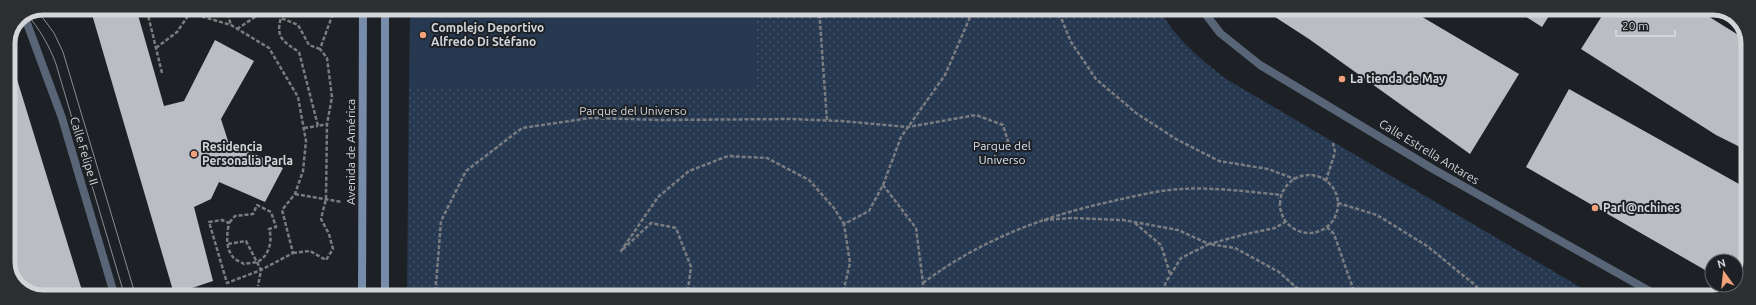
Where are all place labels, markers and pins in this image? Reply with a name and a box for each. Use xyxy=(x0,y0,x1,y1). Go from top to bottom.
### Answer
place label: Complejo Deportivo Alfredo Di Stéfano xyxy=(431,21,544,48)
marker: Complejo Deportivo Alfredo Di Stéfano xyxy=(418,30,428,40)
place label: La tienda de May xyxy=(1350,72,1446,85)
marker: La tienda de May xyxy=(1337,74,1347,84)
place label: Residencia Personalia Parla xyxy=(202,140,293,167)
marker: Residencia Personalia Parla xyxy=(189,149,199,159)
place label: Parl@nchines xyxy=(1603,201,1680,214)
marker: Parl@nchines xyxy=(1590,203,1600,213)

